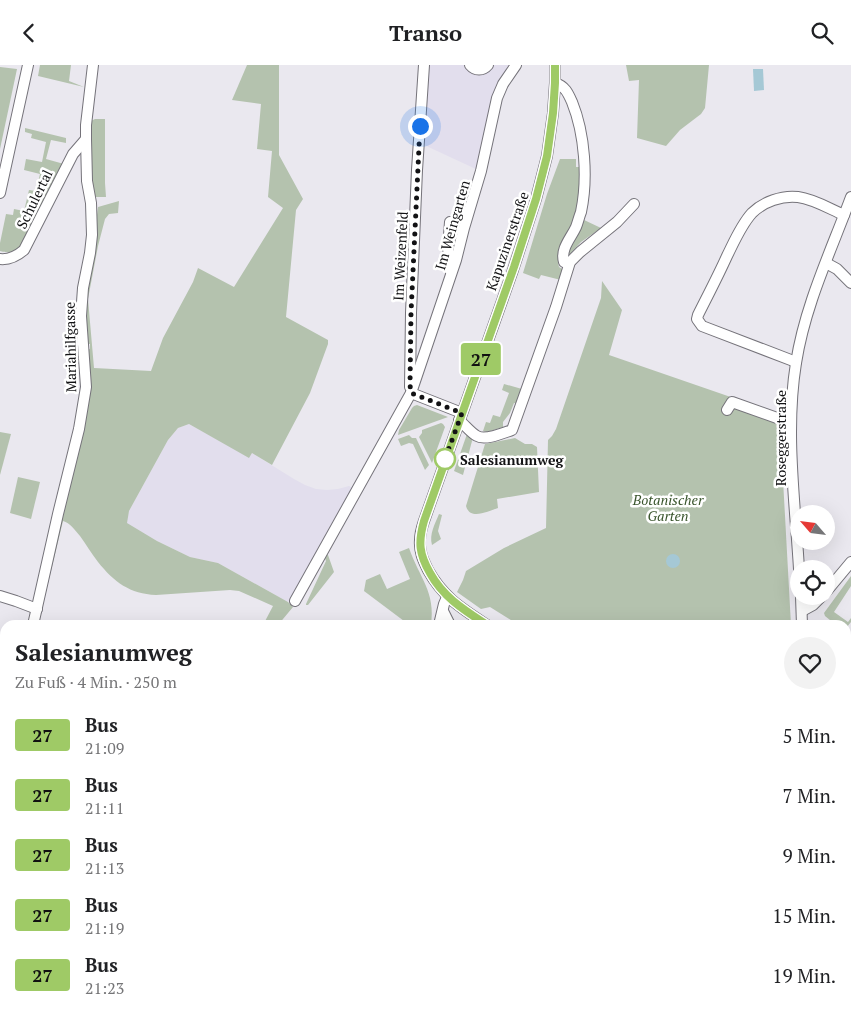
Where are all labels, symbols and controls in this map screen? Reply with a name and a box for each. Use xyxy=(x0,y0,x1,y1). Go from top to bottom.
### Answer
text: Transo xyxy=(389,18,462,47)
icon: back xyxy=(15,19,43,47)
icon: search xyxy=(808,19,836,47)
your location xyxy=(408,114,433,139)
street label: Schulertal xyxy=(12,166,56,232)
street label: Im Weingarten xyxy=(430,177,474,272)
street label: Kapuzinerstraße xyxy=(481,189,533,293)
street label: Im Weizenfeld xyxy=(388,211,412,301)
street label: Mariahilfgasse xyxy=(60,302,80,392)
line badge: 27 xyxy=(458,343,504,375)
text: 27 xyxy=(471,347,491,371)
street label: Roseggerstraße xyxy=(771,390,790,486)
marker: Salesianumweg xyxy=(434,448,456,470)
place label: Salesianumweg xyxy=(460,450,565,469)
park label: Botanischer Garten xyxy=(632,490,704,525)
north arrow xyxy=(790,505,835,550)
map controls xyxy=(790,505,835,605)
button: locate xyxy=(790,560,835,605)
text: Salesianumweg xyxy=(15,636,192,668)
button: heart xyxy=(784,637,836,689)
text: Zu Fuß · 4 Min. · 250 m xyxy=(15,671,177,693)
text: Bus xyxy=(85,712,118,737)
text: 27 xyxy=(32,723,53,747)
text: 5 Min. xyxy=(782,723,836,748)
text: 21:09 xyxy=(85,737,124,759)
text: Bus xyxy=(85,772,118,797)
text: 27 xyxy=(32,783,53,807)
text: 7 Min. xyxy=(782,783,836,808)
text: 21:11 xyxy=(85,797,124,819)
text: Bus xyxy=(85,832,118,857)
text: 27 xyxy=(32,843,53,867)
text: 9 Min. xyxy=(782,843,836,868)
text: 21:13 xyxy=(85,857,124,879)
text: Bus xyxy=(85,892,118,917)
text: 27 xyxy=(32,903,53,927)
text: 15 Min. xyxy=(772,903,836,928)
text: 21:19 xyxy=(85,917,124,939)
text: Bus xyxy=(85,952,118,977)
text: 27 xyxy=(32,963,53,987)
text: 19 Min. xyxy=(772,963,836,988)
text: 21:23 xyxy=(85,977,124,999)

